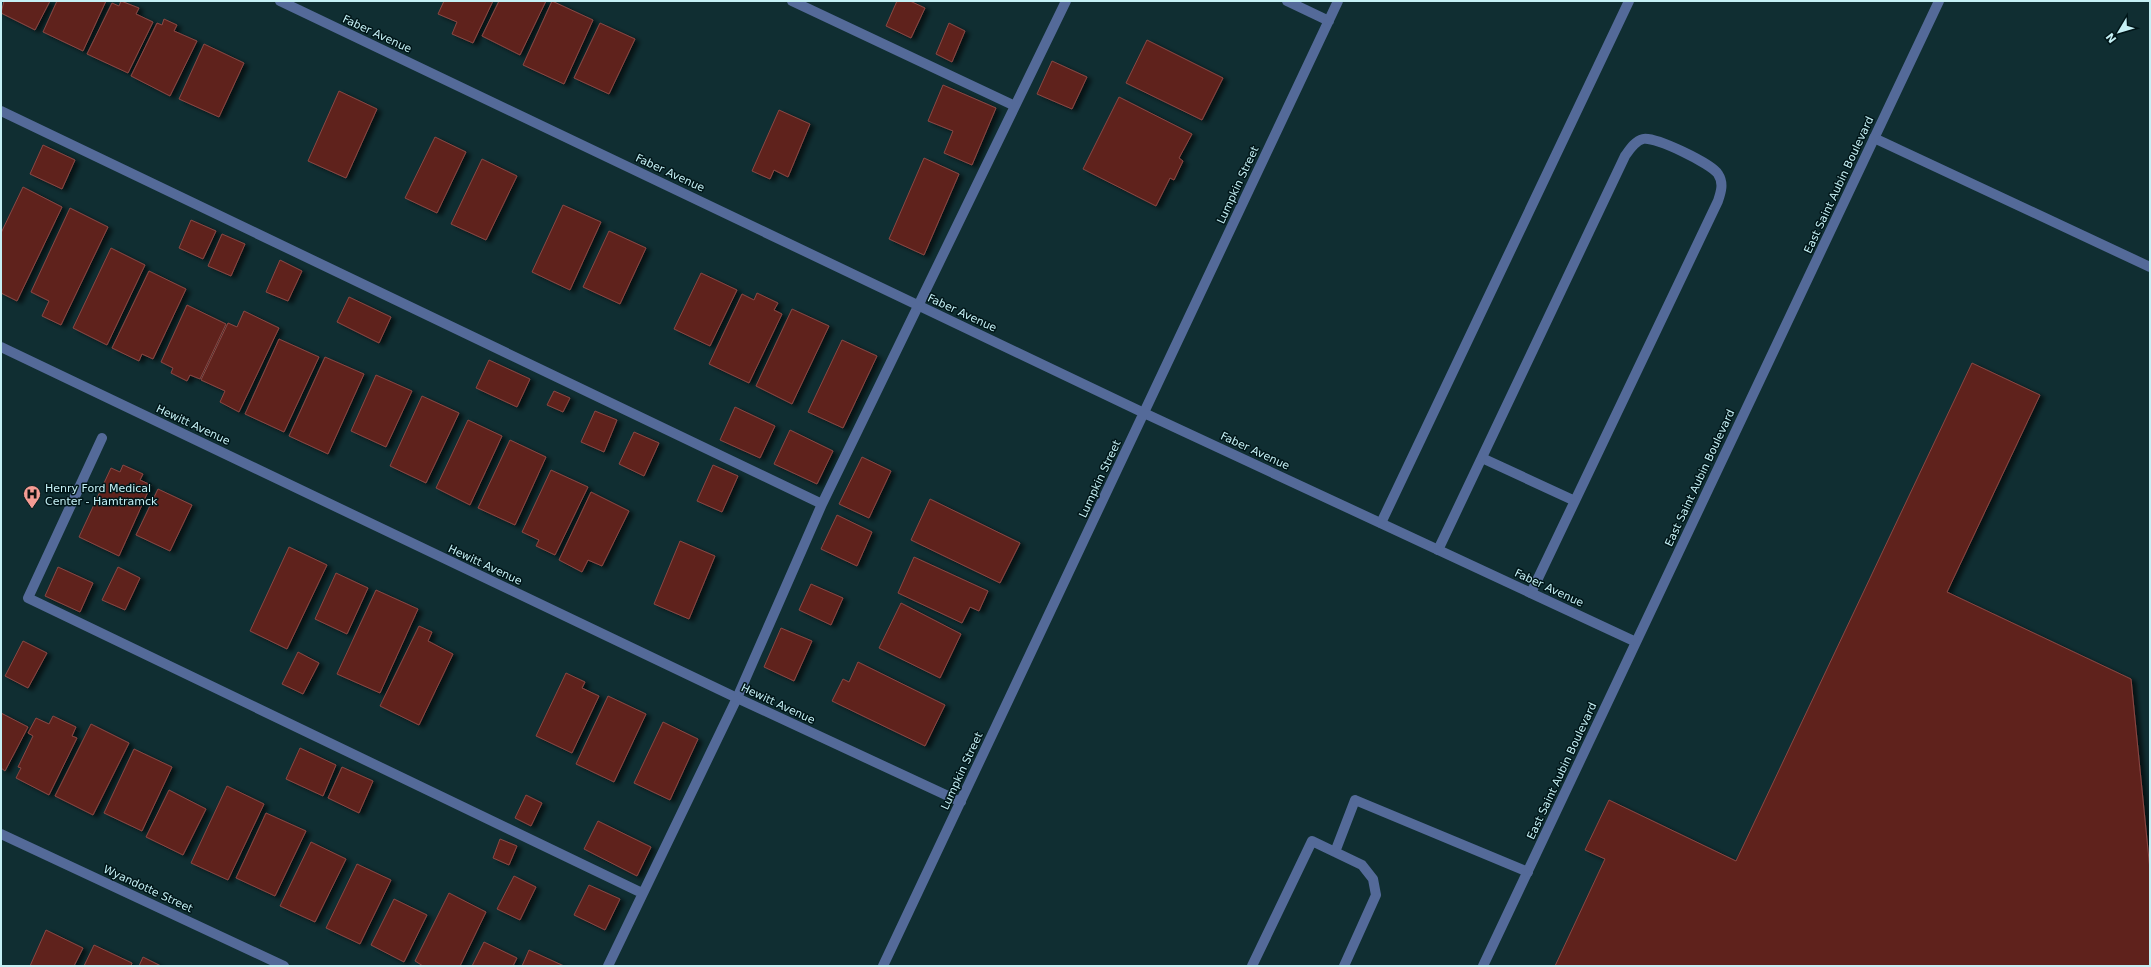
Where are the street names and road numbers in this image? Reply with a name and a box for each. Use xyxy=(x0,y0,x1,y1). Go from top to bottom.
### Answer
street label: Faber Avenue xyxy=(340,12,414,56)
street label: East Saint Aubin Boulevard xyxy=(1802,115,1876,255)
street label: Lumpkin Street xyxy=(1214,144,1262,226)
street label: Faber Avenue xyxy=(633,151,707,195)
street label: Faber Avenue xyxy=(925,291,999,335)
street label: Hewitt Avenue xyxy=(154,402,232,448)
street label: East Saint Aubin Boulevard xyxy=(1663,408,1737,548)
street label: Faber Avenue xyxy=(1218,429,1292,473)
street label: Lumpkin Street xyxy=(1076,438,1124,520)
street label: Hewitt Avenue xyxy=(446,542,524,588)
street label: Faber Avenue xyxy=(1512,566,1586,610)
street label: Hewitt Avenue xyxy=(739,681,817,727)
street label: East Saint Aubin Boulevard xyxy=(1525,701,1599,841)
street label: Lumpkin Street xyxy=(938,730,986,812)
street label: Wyandotte Street xyxy=(101,863,195,916)

